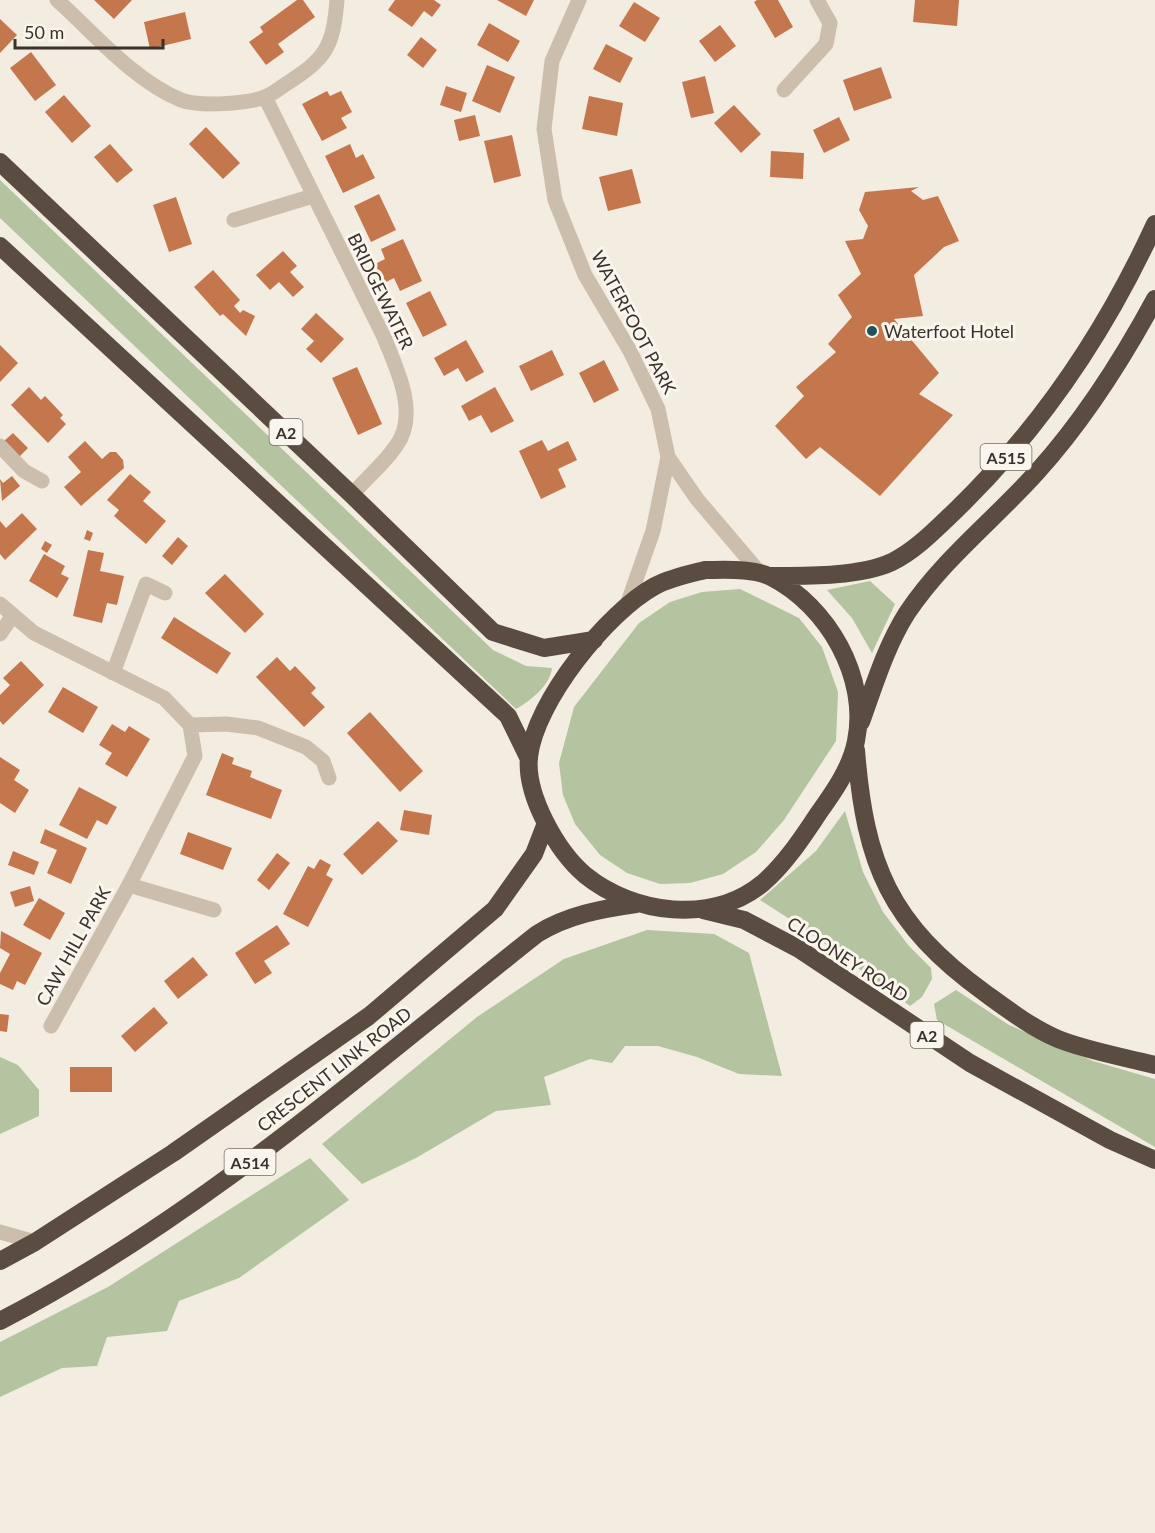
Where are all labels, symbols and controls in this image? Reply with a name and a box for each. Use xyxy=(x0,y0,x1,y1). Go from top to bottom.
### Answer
scale bar xyxy=(15,12,164,50)
text: 50 m xyxy=(24,21,64,43)
street label: BRIDGEWATER xyxy=(343,229,419,353)
street label: WATERFOOT PARK xyxy=(587,246,681,398)
place label: Waterfoot Hotel xyxy=(884,320,1014,342)
marker: Waterfoot Hotel xyxy=(865,324,879,338)
road number: A2 xyxy=(270,419,302,445)
road number: A515 xyxy=(980,444,1032,470)
street label: CAW HILL PARK xyxy=(31,882,115,1010)
street label: CLOONEY ROAD xyxy=(783,912,913,1006)
street label: CRESCENT LINK ROAD xyxy=(252,1002,416,1136)
road number: A2 xyxy=(910,1022,944,1048)
road number: A514 xyxy=(224,1149,276,1175)

